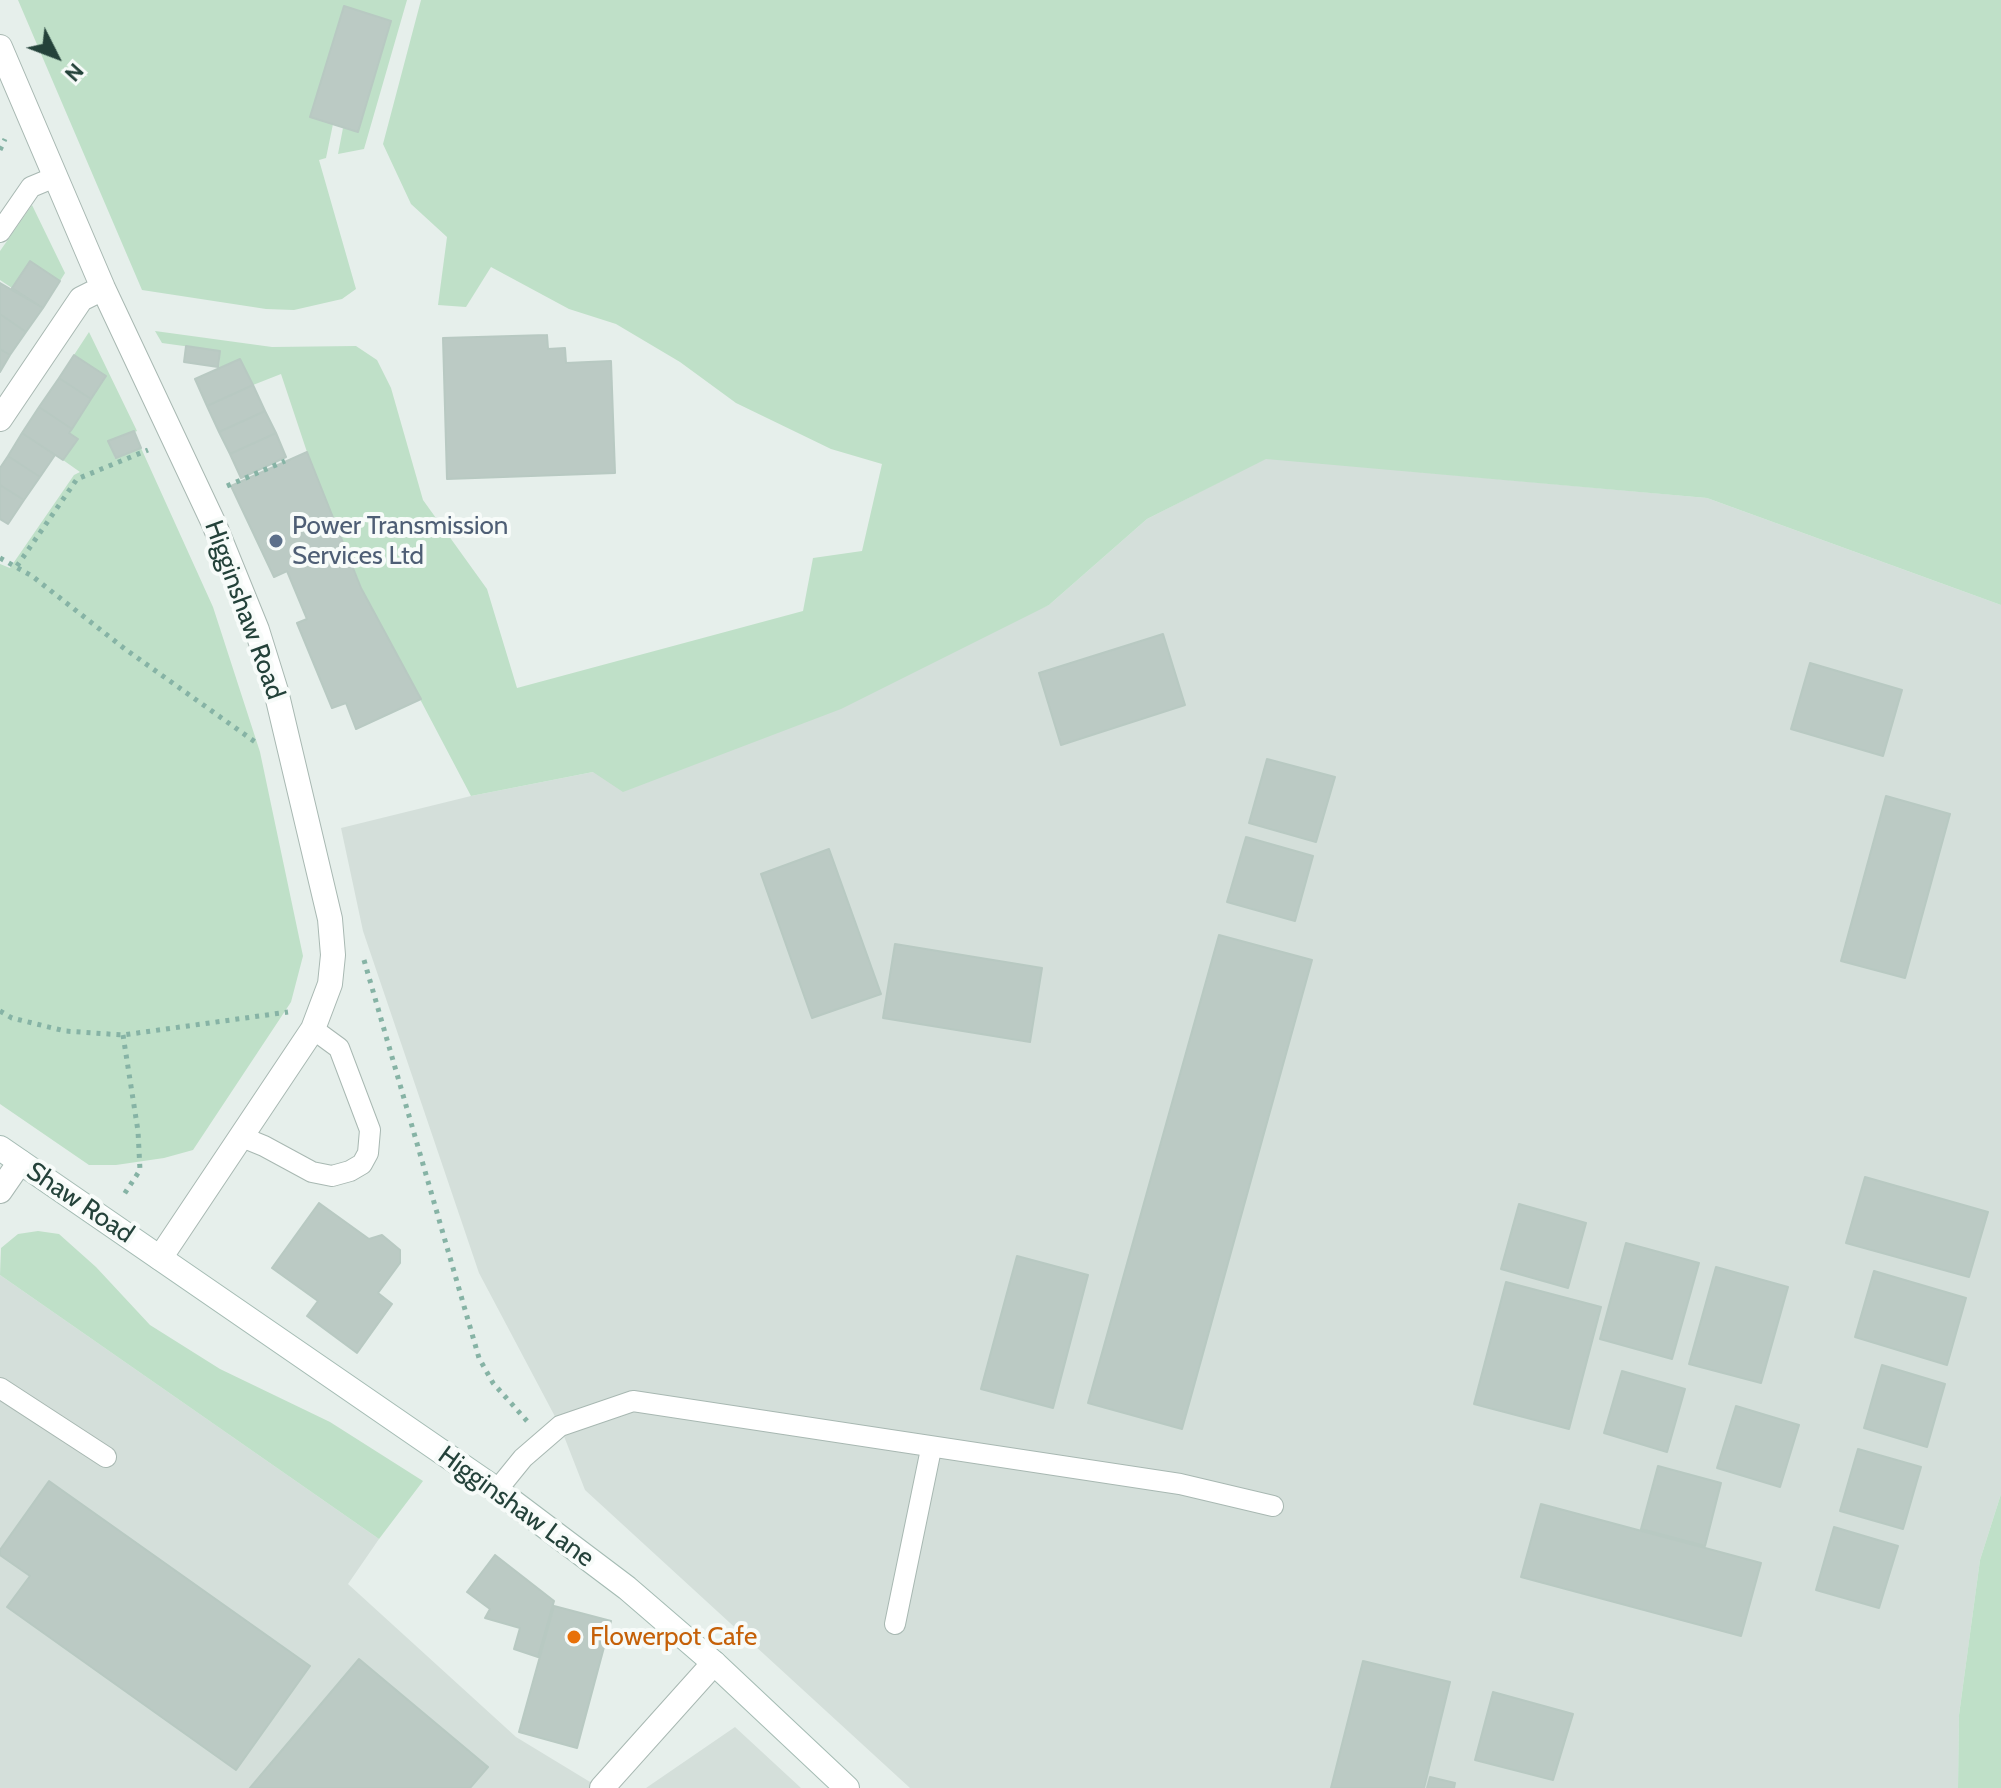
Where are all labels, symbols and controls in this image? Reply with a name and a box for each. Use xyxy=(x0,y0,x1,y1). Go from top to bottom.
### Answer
north arrow xyxy=(16,16,96,96)
text: N xyxy=(59,58,89,87)
place label: Power Transmission Services Ltd xyxy=(292,510,508,572)
street label: Higginshaw Road xyxy=(197,516,291,704)
marker: Power Transmission Services Ltd xyxy=(267,532,285,550)
street label: Shaw Road xyxy=(21,1156,139,1250)
street label: Higginshaw Lane xyxy=(432,1440,600,1574)
place label: Flowerpot Cafe xyxy=(590,1621,757,1653)
marker: Flowerpot Cafe xyxy=(565,1628,583,1646)

